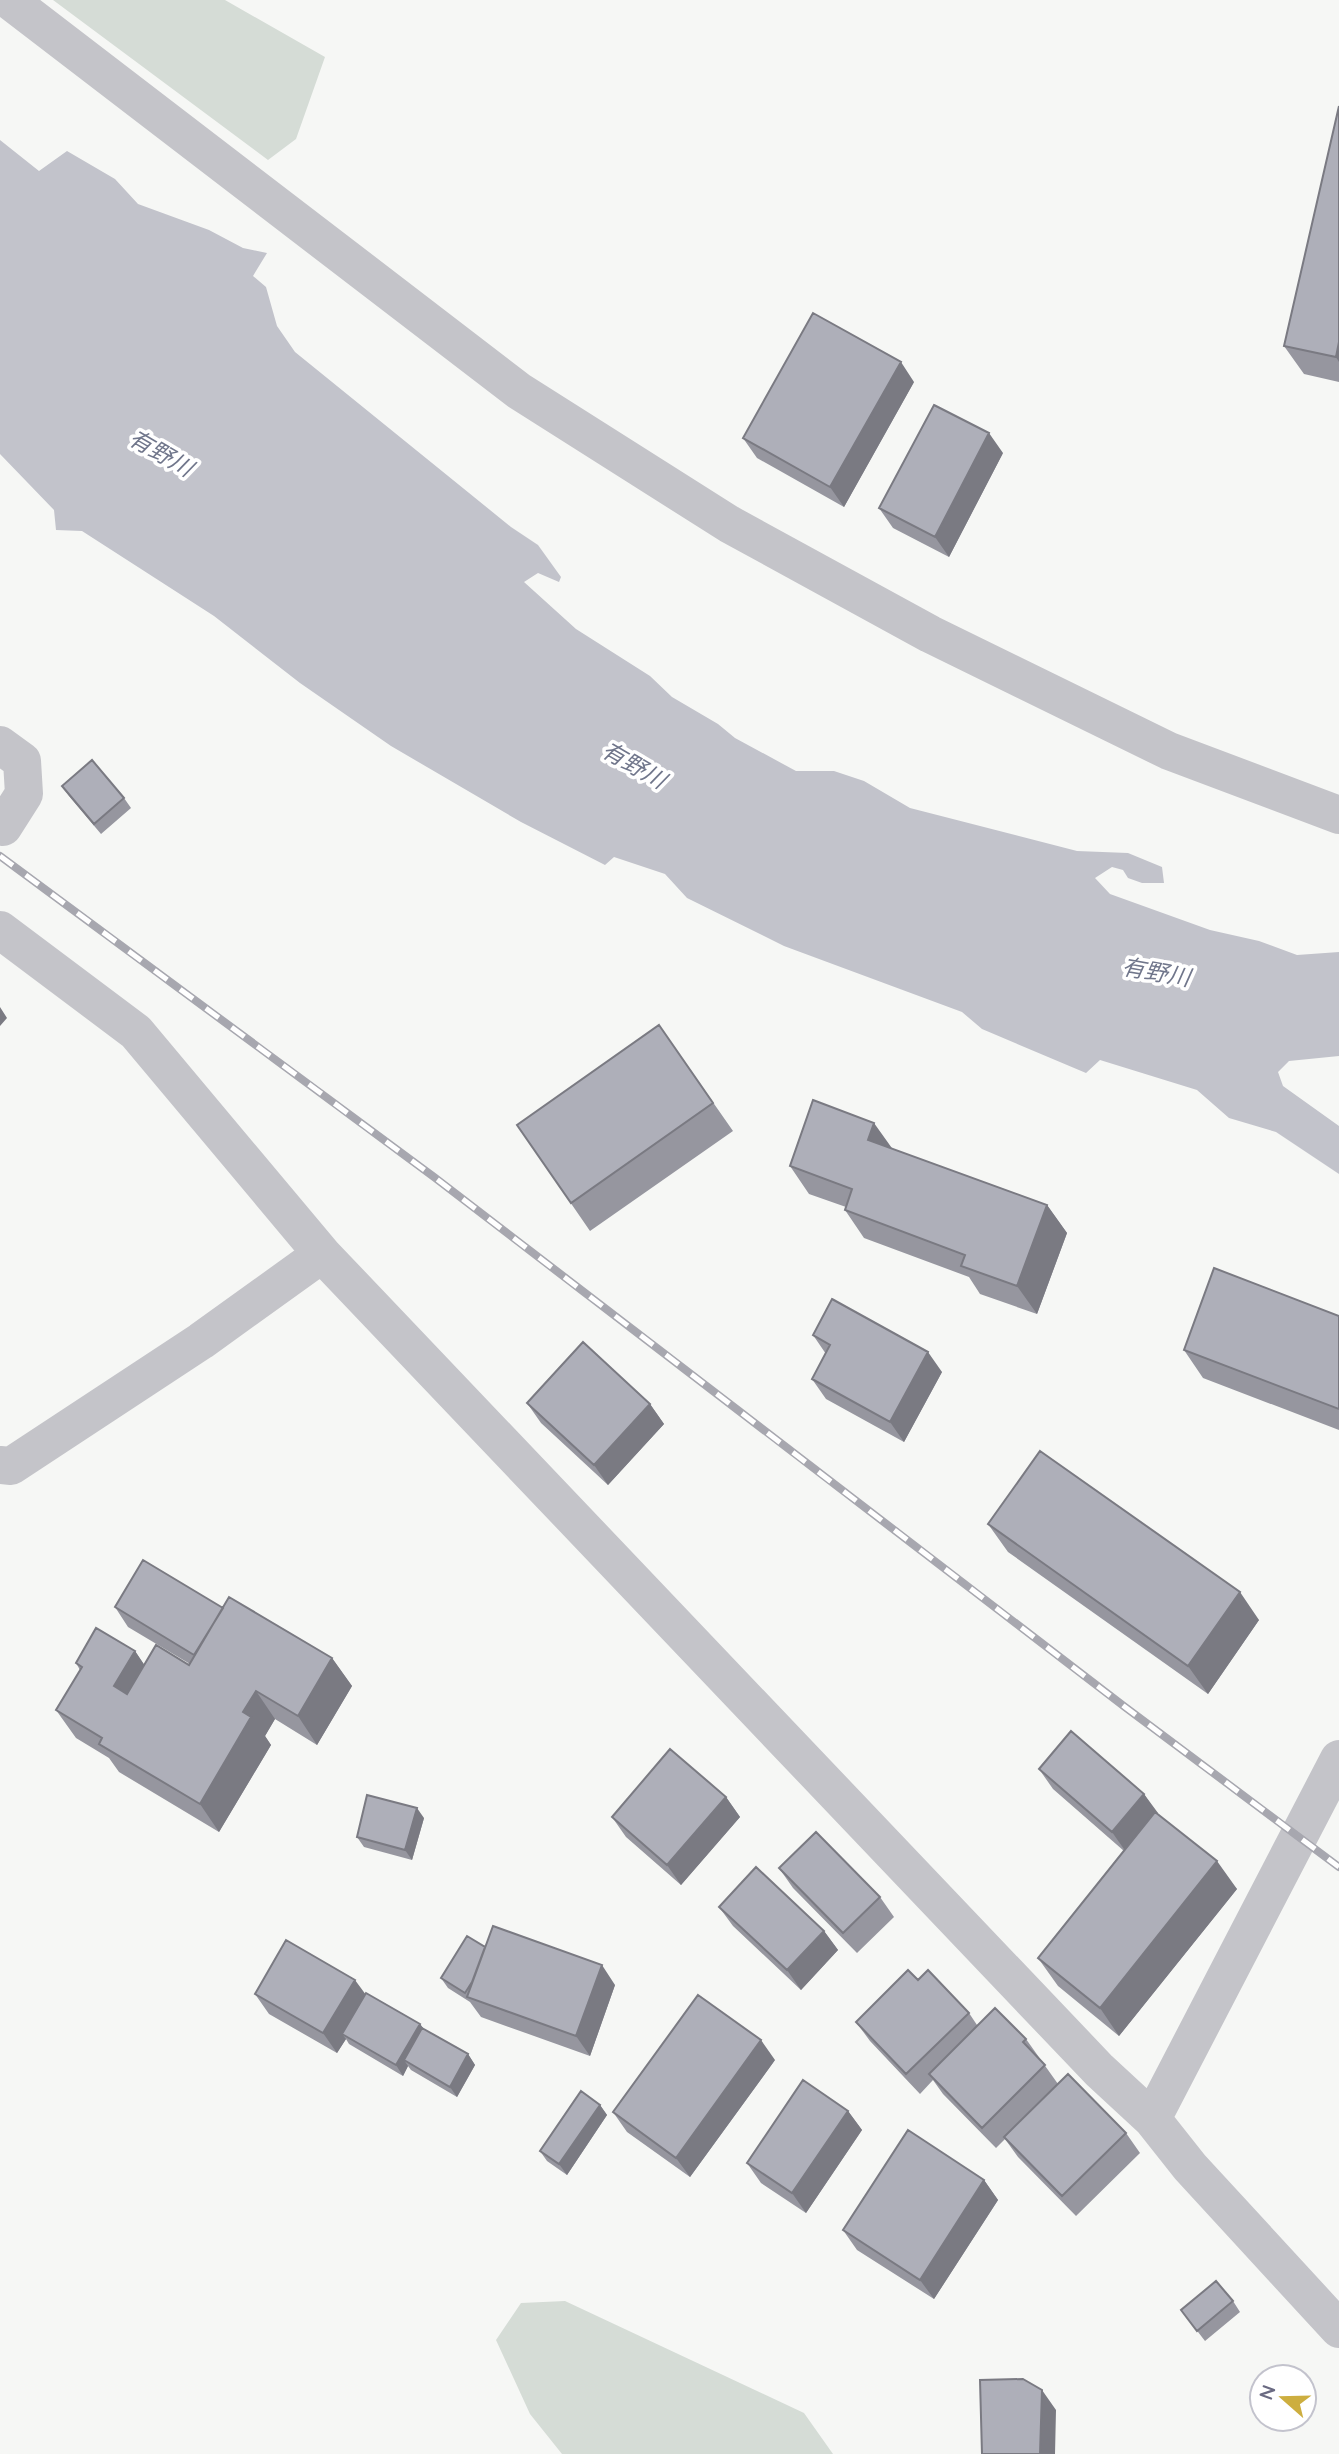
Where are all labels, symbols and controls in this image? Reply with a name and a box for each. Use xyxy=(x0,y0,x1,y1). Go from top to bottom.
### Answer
water label: 有野川 xyxy=(124,423,201,484)
water label: 有野川 xyxy=(597,735,674,796)
water label: 有野川 xyxy=(1120,951,1196,992)
north arrow xyxy=(1248,2363,1318,2433)
text: N xyxy=(1253,2382,1281,2403)

